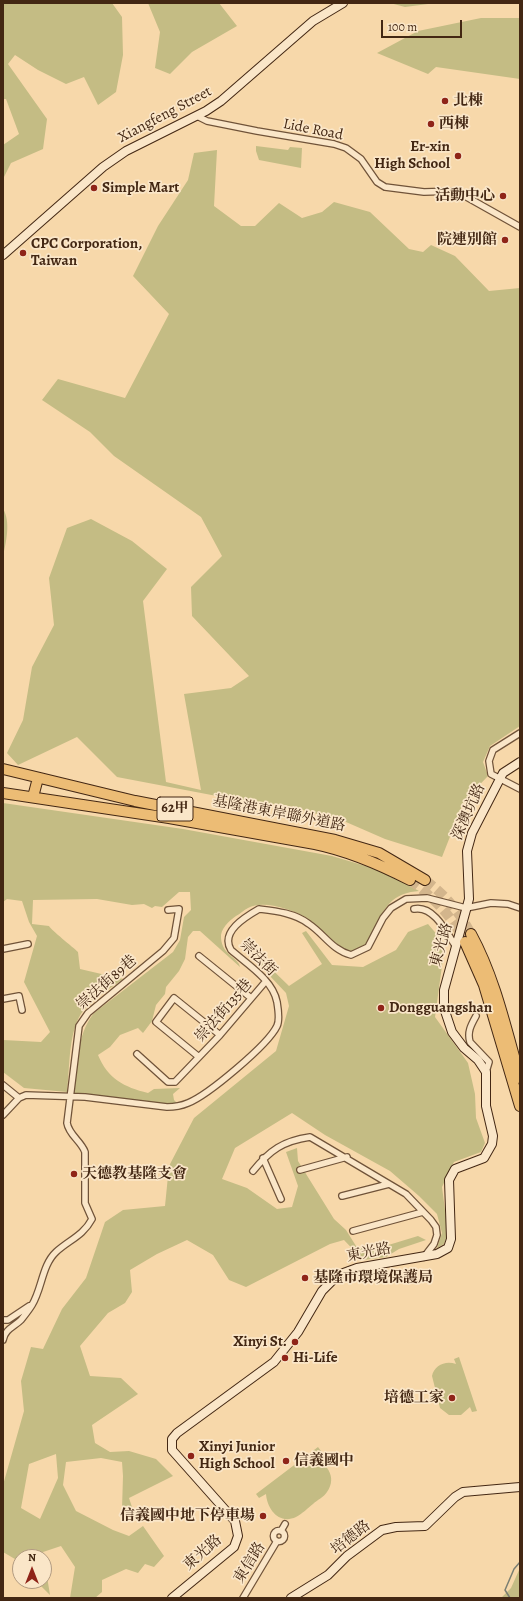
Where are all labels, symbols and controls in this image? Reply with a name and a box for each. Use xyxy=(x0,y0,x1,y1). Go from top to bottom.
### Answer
scale bar xyxy=(383,12,464,38)
text: 100 m xyxy=(388,19,417,35)
street label: Xiangfeng Street xyxy=(115,83,215,147)
place label: 北棟 xyxy=(453,92,483,110)
marker: 北棟 xyxy=(440,96,450,106)
street label: Lide Road xyxy=(281,115,345,145)
place label: 西棟 xyxy=(439,115,469,133)
marker: 西棟 xyxy=(426,119,436,129)
place label: Er-xin High School xyxy=(374,138,450,173)
marker: Er-xin High School xyxy=(453,151,463,161)
place label: Simple Mart xyxy=(102,179,179,197)
marker: Simple Mart xyxy=(89,183,99,193)
place label: 活動中心 xyxy=(435,187,495,205)
marker: 活動中心 xyxy=(498,191,508,201)
place label: 院連別館 xyxy=(437,231,497,249)
place label: CPC Corporation, Taiwan xyxy=(31,235,142,270)
marker: 院連別館 xyxy=(500,235,510,245)
marker: CPC Corporation, Taiwan xyxy=(18,248,28,258)
street label: 深澳坑路 xyxy=(449,781,489,843)
street label: 基隆港東岸聯外道路 xyxy=(211,792,347,836)
road number: 62甲 xyxy=(157,797,193,821)
street label: 東光路 xyxy=(427,921,457,969)
street label: 崇法街 xyxy=(236,936,280,980)
street label: 崇法街89巷 xyxy=(73,952,141,1014)
street label: 崇法街135巷 xyxy=(192,976,256,1046)
place label: Dongguangshan xyxy=(389,999,492,1017)
marker: Dongguangshan xyxy=(376,1003,386,1013)
place label: 天德教基隆支會 xyxy=(82,1165,187,1183)
marker: 天德教基隆支會 xyxy=(69,1169,79,1179)
street label: 東光路 xyxy=(345,1240,393,1266)
place label: 基隆市環境保護局 xyxy=(313,1269,433,1287)
marker: 基隆市環境保護局 xyxy=(300,1273,310,1283)
place label: Xinyi St. xyxy=(233,1333,287,1351)
marker: Xinyi St. xyxy=(290,1337,300,1347)
place label: Hi-Life xyxy=(293,1349,338,1367)
marker: Hi-Life xyxy=(280,1353,290,1363)
place label: 培德工家 xyxy=(384,1389,444,1407)
marker: 培德工家 xyxy=(447,1393,457,1403)
place label: Xinyi Junior High School xyxy=(199,1438,275,1473)
marker: Xinyi Junior High School xyxy=(186,1451,196,1461)
place label: 信義國中 xyxy=(294,1452,354,1470)
marker: 信義國中 xyxy=(281,1456,291,1466)
place label: 信義國中地下停車場 xyxy=(120,1507,255,1525)
marker: 信義國中地下停車場 xyxy=(258,1511,268,1521)
street label: 培德路 xyxy=(328,1517,374,1559)
street label: 東光路 xyxy=(180,1531,226,1575)
street label: 東信路 xyxy=(230,1539,270,1587)
north arrow xyxy=(12,1549,52,1589)
text: N xyxy=(28,1550,36,1565)

